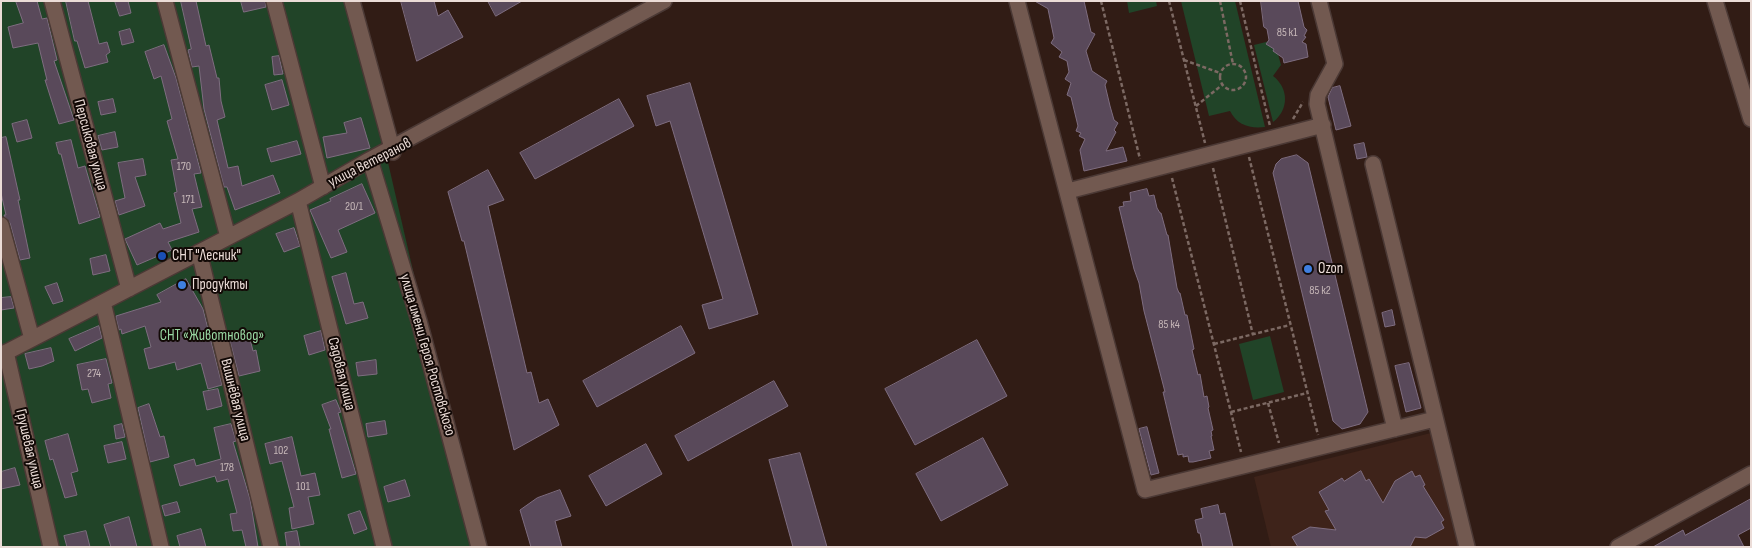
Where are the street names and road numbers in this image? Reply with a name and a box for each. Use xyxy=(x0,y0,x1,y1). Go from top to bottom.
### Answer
street label: Персиковая улица xyxy=(69,98,111,192)
street label: улица Ветеранов xyxy=(325,134,415,192)
street label: улица имени Героя Ростовского xyxy=(395,272,459,438)
street label: Садовая улица xyxy=(323,336,359,412)
street label: Вишнёвая улица xyxy=(216,357,254,443)
street label: Грушевая улица xyxy=(11,407,47,491)

